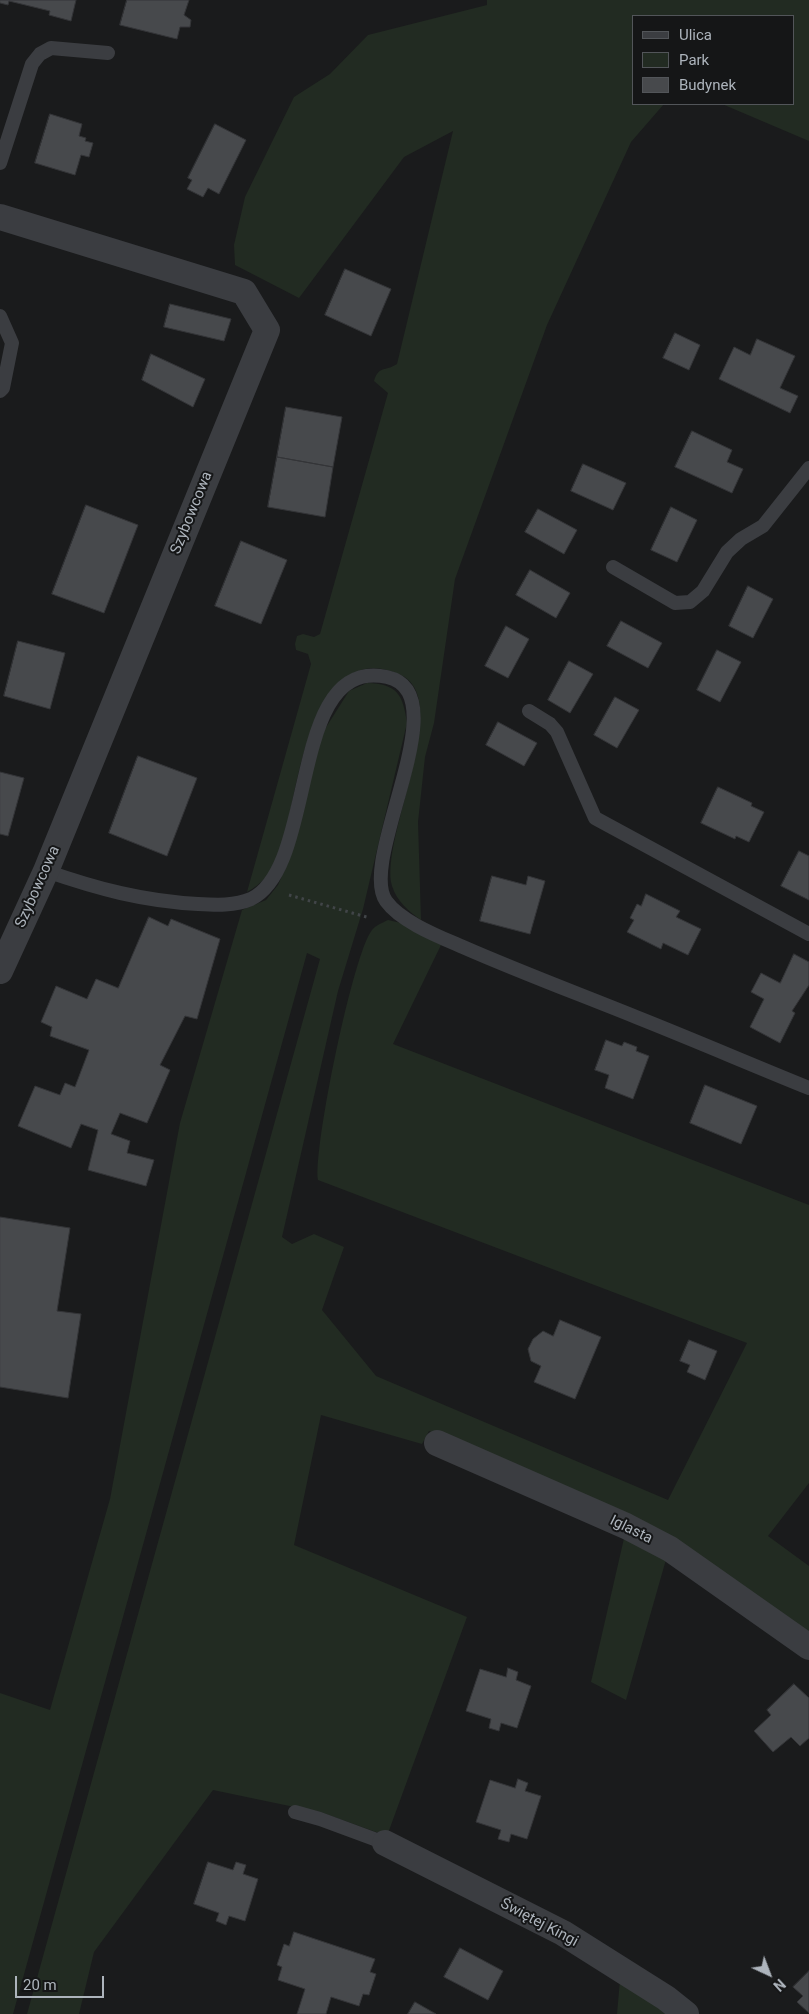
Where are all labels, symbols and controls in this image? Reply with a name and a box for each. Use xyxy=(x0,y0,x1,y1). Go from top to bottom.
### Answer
legend xyxy=(632,15,794,105)
text: Ulica xyxy=(679,26,712,44)
text: Park xyxy=(679,51,709,69)
text: Budynek xyxy=(679,76,736,94)
street label: Szybowcowa xyxy=(167,469,217,557)
street label: Szybowcowa xyxy=(12,843,64,931)
street label: Iglasta xyxy=(607,1512,655,1548)
street label: Świętej Kingi xyxy=(497,1895,581,1951)
north arrow xyxy=(744,1949,794,1999)
scale bar xyxy=(18,1966,106,1998)
text: 20 m xyxy=(23,1976,57,1994)
text: N xyxy=(770,1976,788,1994)

